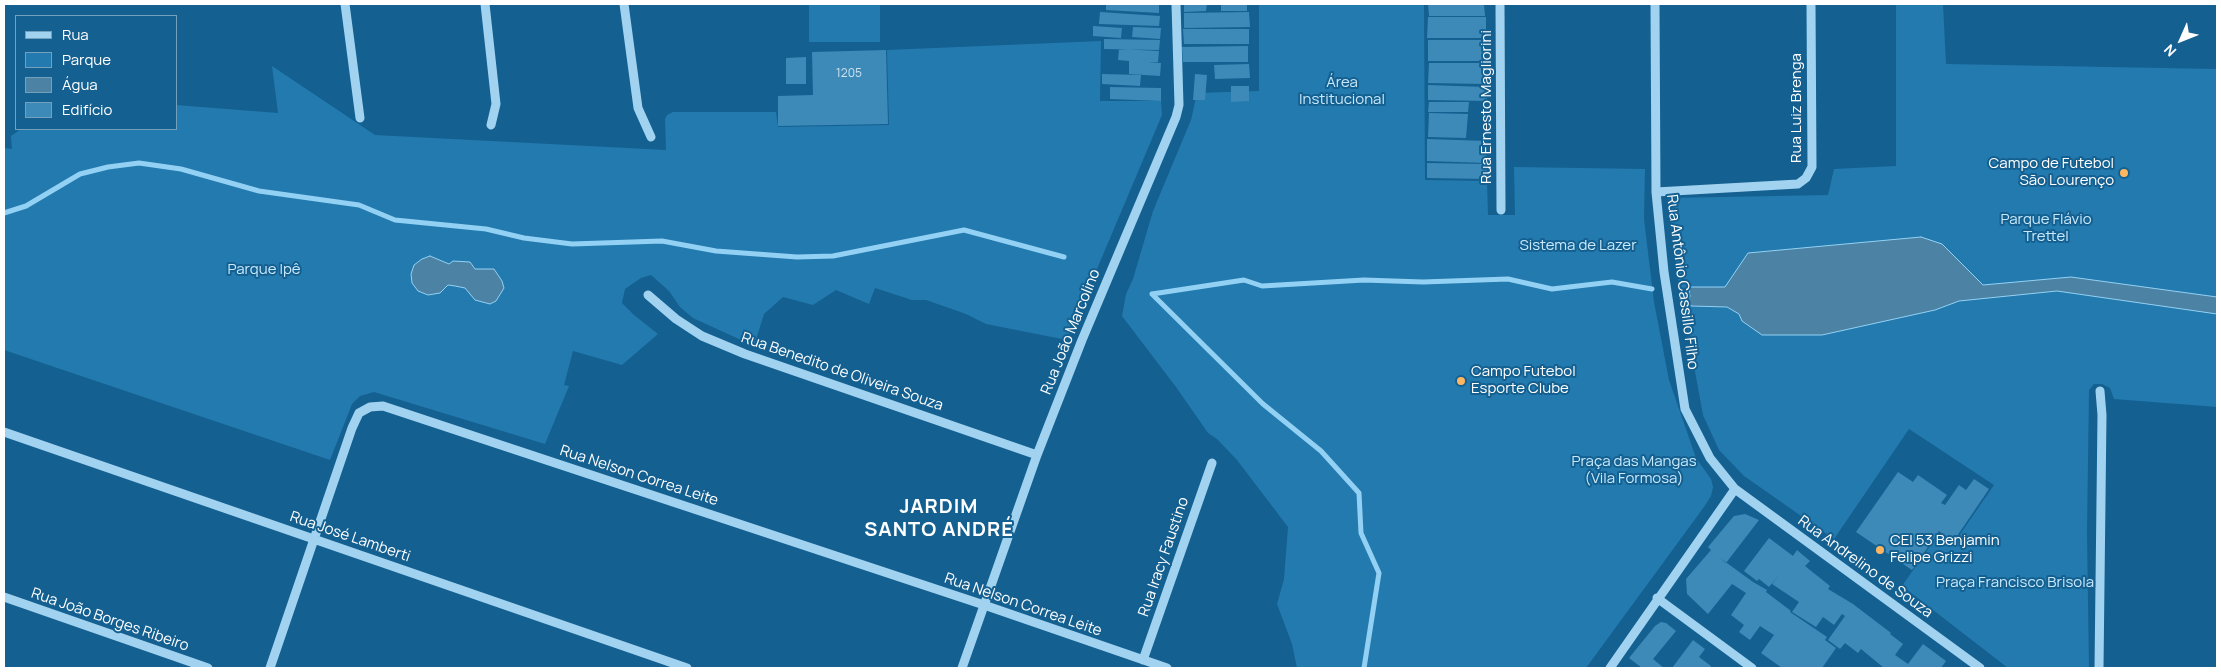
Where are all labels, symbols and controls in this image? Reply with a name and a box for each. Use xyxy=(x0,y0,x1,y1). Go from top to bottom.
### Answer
legend xyxy=(15,15,178,130)
north arrow xyxy=(2156,15,2206,65)
text: Rua xyxy=(62,24,89,45)
street label: Rua Ernesto Magliorini xyxy=(1478,30,1496,184)
text: N xyxy=(2160,41,2180,61)
text: Parque xyxy=(62,49,111,70)
street label: Rua Luiz Brenga xyxy=(1788,53,1806,163)
house number: 1205 xyxy=(836,67,862,81)
text: Água xyxy=(62,74,98,95)
park label: Área Institucional xyxy=(1299,74,1385,109)
text: Edifício xyxy=(62,99,112,120)
place label: Campo de Futebol São Lourenço xyxy=(1989,155,2114,190)
marker: Campo de Futebol São Lourenço xyxy=(2118,167,2130,179)
street label: Rua Antônio Cassillo Filho xyxy=(1662,193,1702,371)
park label: Parque Flávio Trettel xyxy=(2000,211,2092,246)
park label: Sistema de Lazer xyxy=(1519,237,1637,255)
park label: Parque Ipê xyxy=(227,261,301,279)
street label: Rua João Marcolino xyxy=(1038,267,1104,397)
street label: Rua Benedito de Oliveira Souza xyxy=(739,329,945,415)
place label: Campo Futebol Esporte Clube xyxy=(1471,363,1576,398)
marker: Campo Futebol Esporte Clube xyxy=(1455,375,1467,387)
street label: Rua Nelson Correa Leite xyxy=(558,442,720,510)
park label: Praça das Mangas (Vila Formosa) xyxy=(1571,453,1697,488)
district label: JARDIM SANTO ANDRÉ xyxy=(863,495,1015,542)
street label: Rua Iracy Faustino xyxy=(1135,495,1193,619)
street label: Rua José Lamberti xyxy=(287,508,413,566)
street label: Rua Andrelino de Souza xyxy=(1794,512,1936,622)
place label: CEI 53 Benjamin Felipe Grizzi xyxy=(1890,532,2000,567)
marker: CEI 53 Benjamin Felipe Grizzi xyxy=(1874,544,1886,556)
street label: Rua Nelson Correa Leite xyxy=(942,570,1104,640)
park label: Praça Francisco Brisola xyxy=(1936,574,2094,592)
street label: Rua João Borges Ribeiro xyxy=(29,585,191,655)

